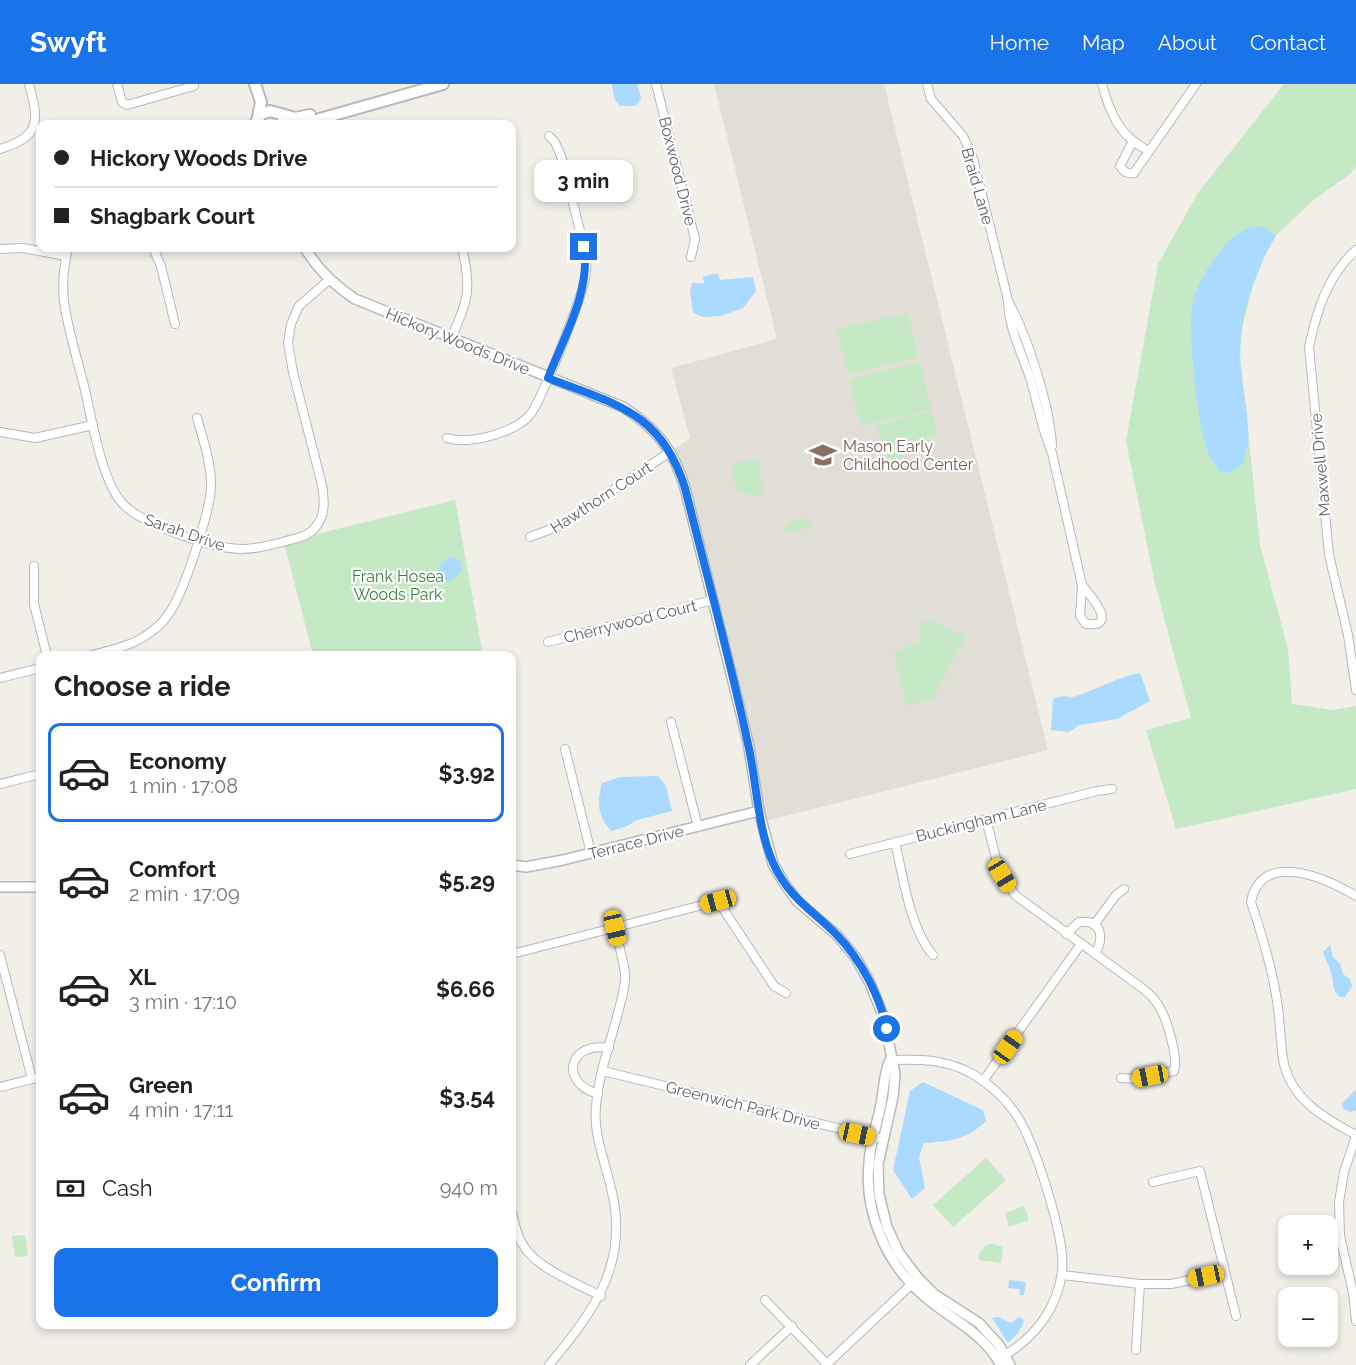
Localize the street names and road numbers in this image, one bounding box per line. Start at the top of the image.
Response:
street label: Boxwood Drive [655,115,700,228]
street label: Braid Lane [957,145,998,227]
street label: Hickory Woods Drive [383,304,533,379]
street label: Maxwell Drive [1307,413,1334,517]
street label: Hawthorn Court [547,457,656,537]
street label: Sarah Drive [142,510,228,555]
street label: Cherrywood Court [562,596,699,647]
street label: Buckingham Lane [914,795,1048,846]
street label: Terrace Drive [586,821,686,864]
street label: Greenwich Park Drive [664,1077,822,1134]

